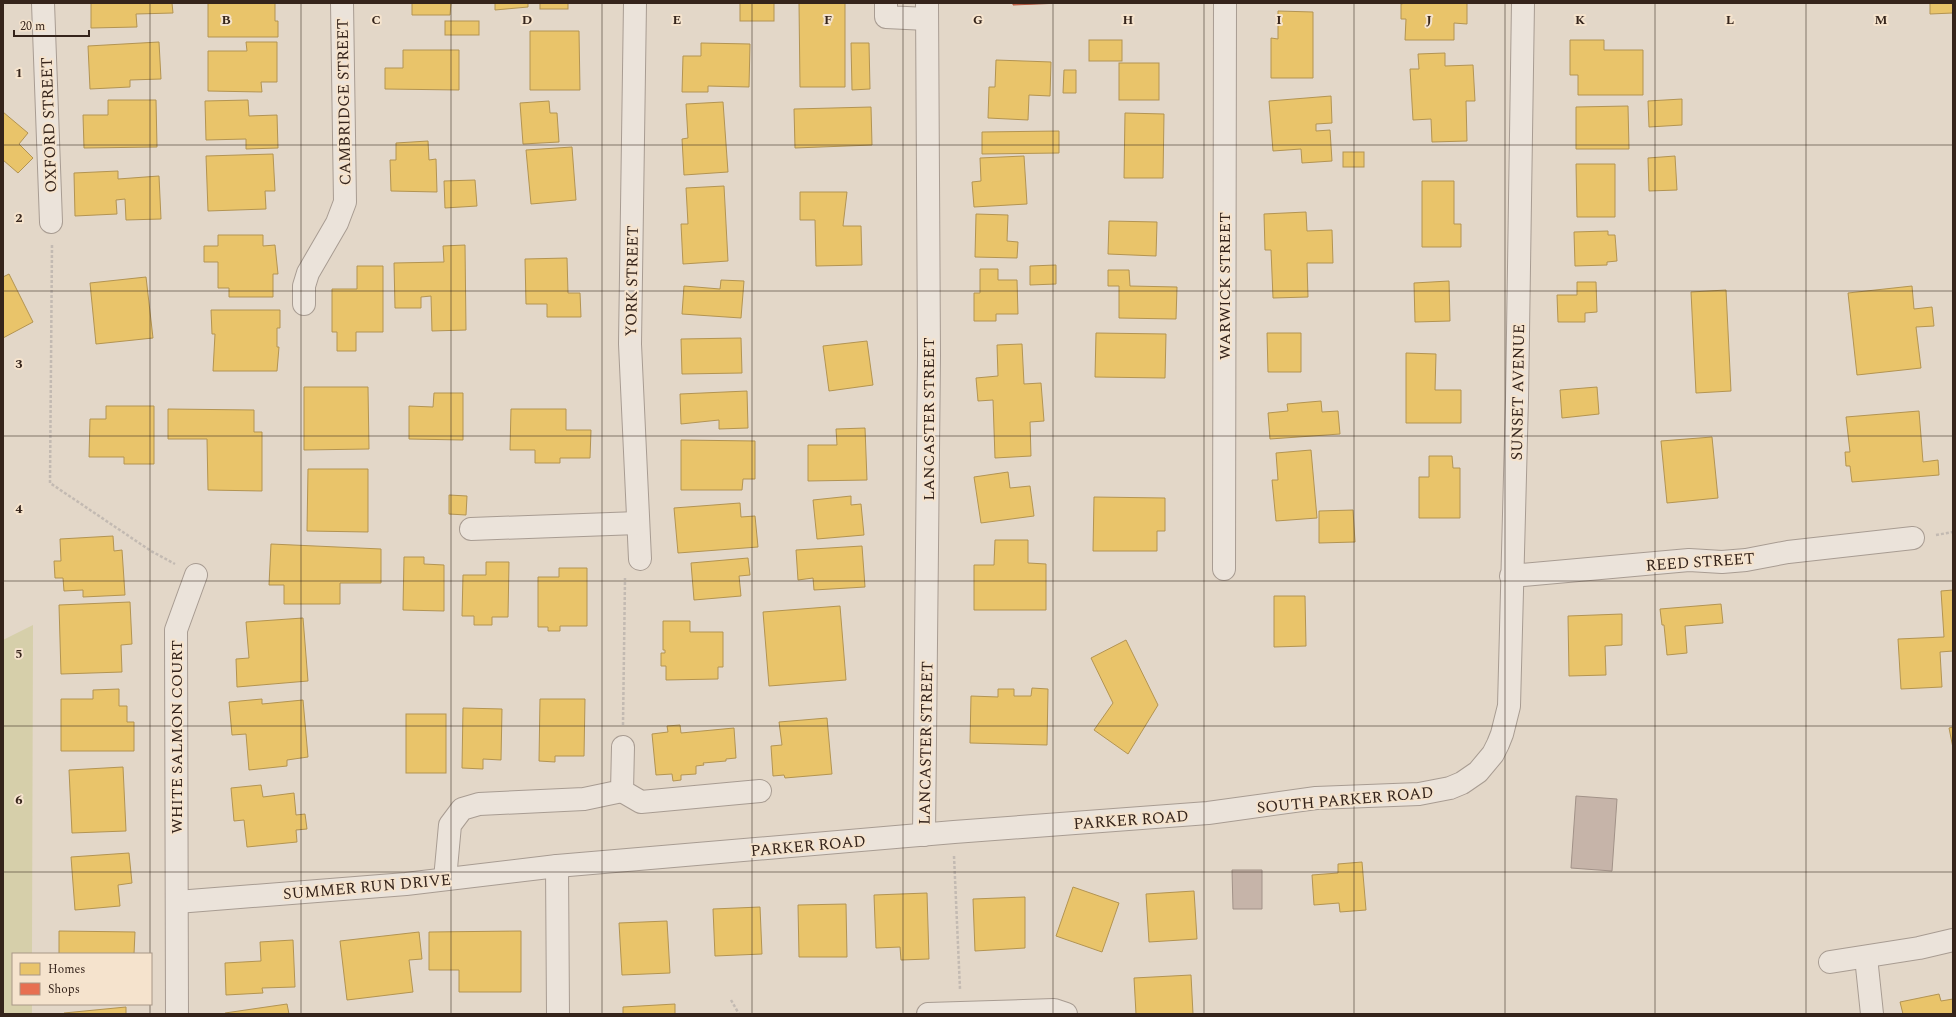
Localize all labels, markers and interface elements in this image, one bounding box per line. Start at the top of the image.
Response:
text: B [221,10,231,30]
text: C [371,10,381,30]
text: D [522,10,532,30]
text: E [673,10,682,30]
text: F [824,10,832,30]
text: G [973,10,983,30]
text: H [1123,10,1134,30]
text: I [1276,10,1282,30]
text: J [1426,10,1432,30]
text: K [1575,10,1585,30]
text: L [1726,10,1734,30]
text: M [1875,10,1888,30]
scale bar [14,12,89,38]
text: 20 m [20,17,45,36]
street label: CAMBRIDGE STREET [331,18,357,186]
street label: OXFORD STREET [35,57,63,193]
text: 1 [15,63,23,83]
text: 2 [15,208,23,228]
street label: WARWICK STREET [1213,212,1237,360]
street label: YORK STREET [619,225,645,337]
street label: SUNSET AVENUE [1505,323,1531,461]
street label: LANCASTER STREET [917,337,941,501]
text: 3 [15,354,23,374]
text: 4 [15,499,23,519]
street label: REED STREET [1645,546,1756,578]
street label: WHITE SALMON COURT [165,640,189,834]
text: 5 [15,644,23,664]
street label: LANCASTER STREET [913,661,939,825]
street label: SOUTH PARKER ROAD [1256,780,1434,820]
text: 6 [15,790,23,810]
street label: PARKER ROAD [1073,804,1189,836]
street label: PARKER ROAD [750,829,867,863]
street label: SUMMER RUN DRIVE [282,868,452,906]
legend [12,953,152,1005]
text: Homes [48,960,86,979]
text: Shops [48,980,80,999]

